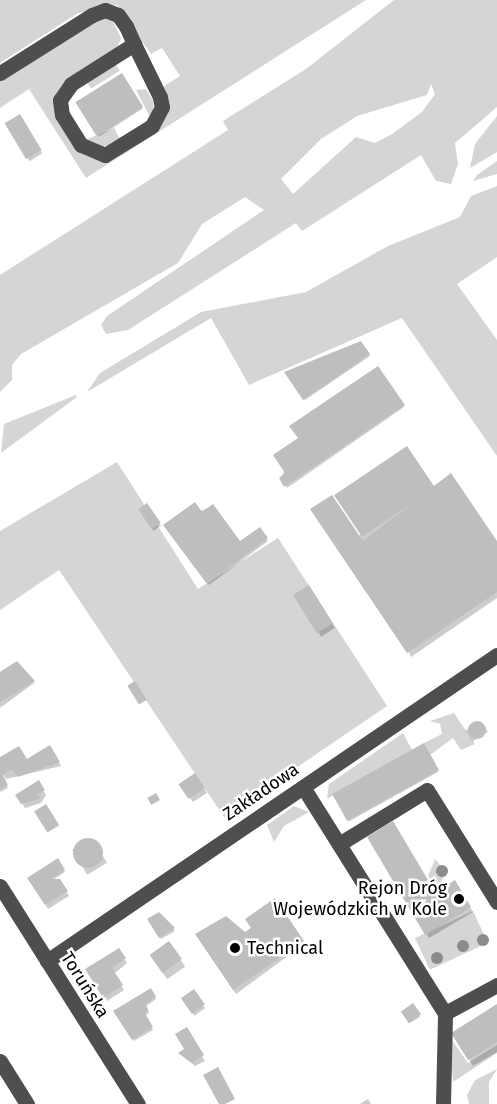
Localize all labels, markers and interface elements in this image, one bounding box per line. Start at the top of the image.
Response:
street label: Zakładowa [219,759,303,825]
place label: Rejon Dróg Wojewódzkich w Kole [273,878,447,920]
marker: Rejon Dróg Wojewódzkich w Kole [452,892,466,906]
place label: Technical [247,937,323,959]
marker: Technical [228,941,242,955]
street label: Toruńska [56,948,114,1022]

